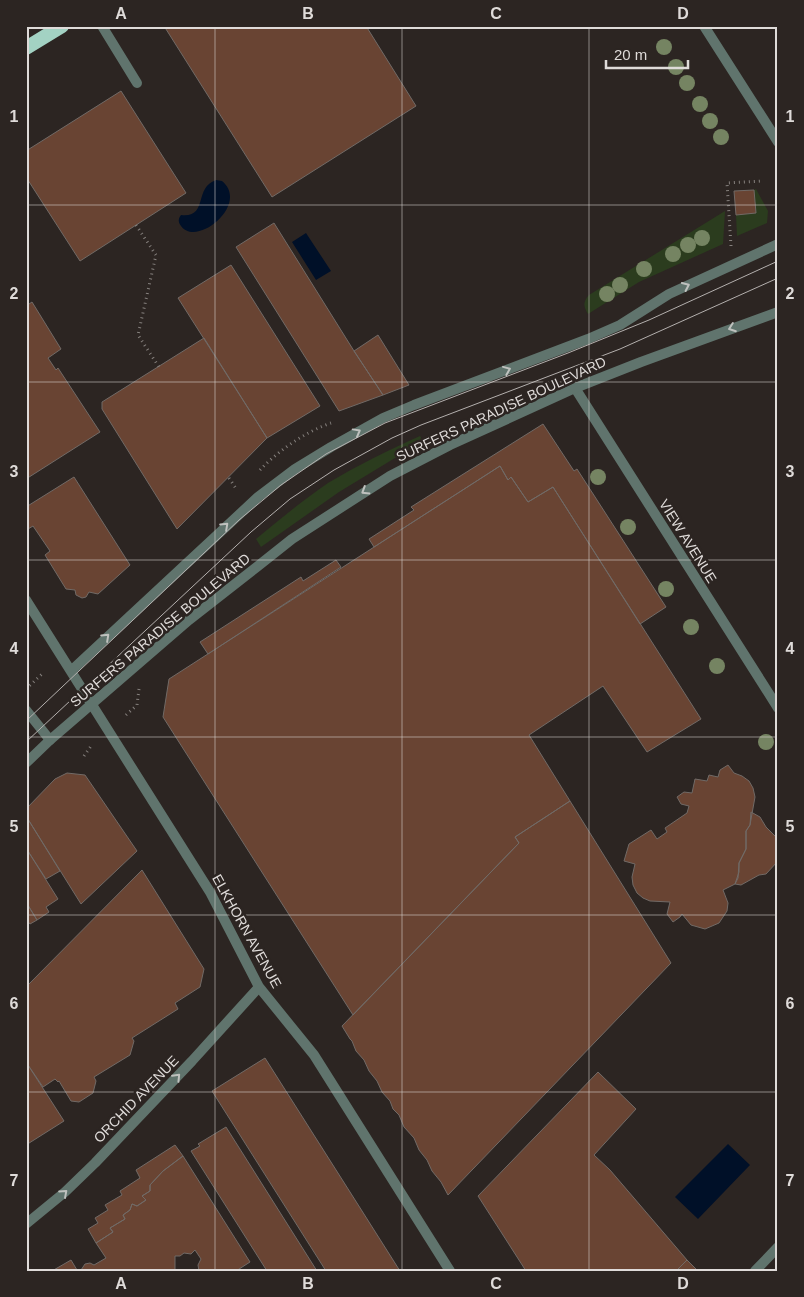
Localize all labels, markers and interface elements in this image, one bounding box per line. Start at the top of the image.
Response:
text: A [115,5,127,22]
text: B [302,5,314,22]
text: C [490,5,502,22]
text: D [677,5,689,22]
scale bar [606,38,689,70]
text: 20 m [614,46,647,63]
text: 1 [10,108,19,125]
text: 1 [786,108,795,125]
one-way arrow [681,282,690,292]
text: 2 [10,285,19,302]
text: 2 [786,285,795,302]
one-way arrow [728,322,737,332]
street label: SURFERS PARADISE BOULEVARD [393,353,609,465]
one-way arrow [502,366,511,376]
one-way arrow [351,428,360,438]
text: 3 [10,463,19,480]
text: 3 [786,463,795,480]
one-way arrow [361,485,370,495]
street label: VIEW AVENUE [656,496,720,586]
one-way arrow [220,523,229,532]
street label: SURFERS PARADISE BOULEVARD [67,550,253,710]
one-way arrow [101,634,110,643]
text: 4 [10,640,19,657]
text: 4 [786,640,795,657]
text: 5 [10,818,19,835]
text: 5 [786,818,795,835]
street label: ELKHORN AVENUE [209,871,285,991]
text: 6 [10,995,19,1012]
text: 6 [786,995,795,1012]
street label: ORCHID AVENUE [90,1052,182,1146]
one-way arrow [171,1073,180,1082]
text: 7 [10,1172,19,1189]
text: 7 [786,1172,795,1189]
one-way arrow [58,1190,67,1199]
text: A [115,1275,127,1292]
text: B [302,1275,314,1292]
text: C [490,1275,502,1292]
text: D [677,1275,689,1292]

